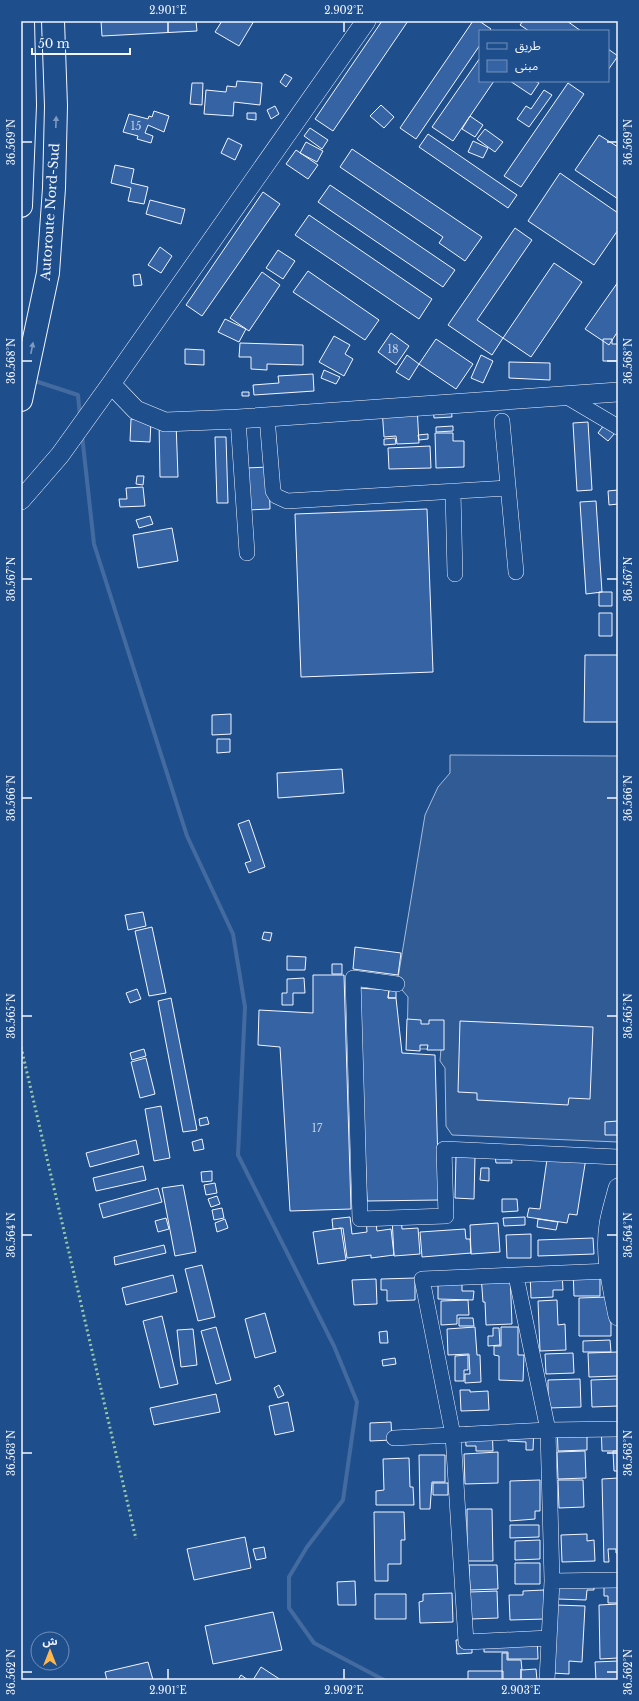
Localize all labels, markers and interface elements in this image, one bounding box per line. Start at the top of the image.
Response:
text: 2.901°E [149,4,187,17]
text: 2.902°E [324,4,364,17]
scale bar [32,30,130,56]
legend [479,30,609,82]
text: 50 m [38,36,70,51]
text: طريق [515,38,541,54]
text: مبنى [515,58,538,73]
one-way arrow [53,115,59,128]
text: 36.569°N [5,119,18,165]
house number: 15 [130,119,142,133]
text: 36.569°N [622,119,635,165]
street label: Autoroute Nord-Sud [37,142,63,282]
text: 36.568°N [5,338,18,384]
text: 36.568°N [622,338,635,384]
one-way arrow [30,342,36,354]
house number: 18 [387,342,399,356]
text: 36.567°N [5,557,18,601]
text: 36.567°N [622,557,635,601]
text: 36.566°N [5,775,18,821]
text: 36.566°N [622,775,635,821]
text: 36.565°N [5,993,18,1039]
text: 36.565°N [622,993,635,1039]
house number: 17 [312,1121,323,1135]
text: 36.564°N [5,1212,18,1258]
text: 36.564°N [622,1212,635,1258]
text: 36.563°N [5,1430,18,1476]
text: 36.563°N [622,1430,635,1476]
north arrow [30,1631,70,1671]
text: ش [42,1634,58,1648]
text: 36.562°N [5,1649,18,1695]
text: 36.562°N [622,1649,635,1695]
text: 2.901°E [149,1684,187,1697]
text: 2.902°E [324,1684,364,1697]
text: 2.903°E [501,1684,541,1697]

